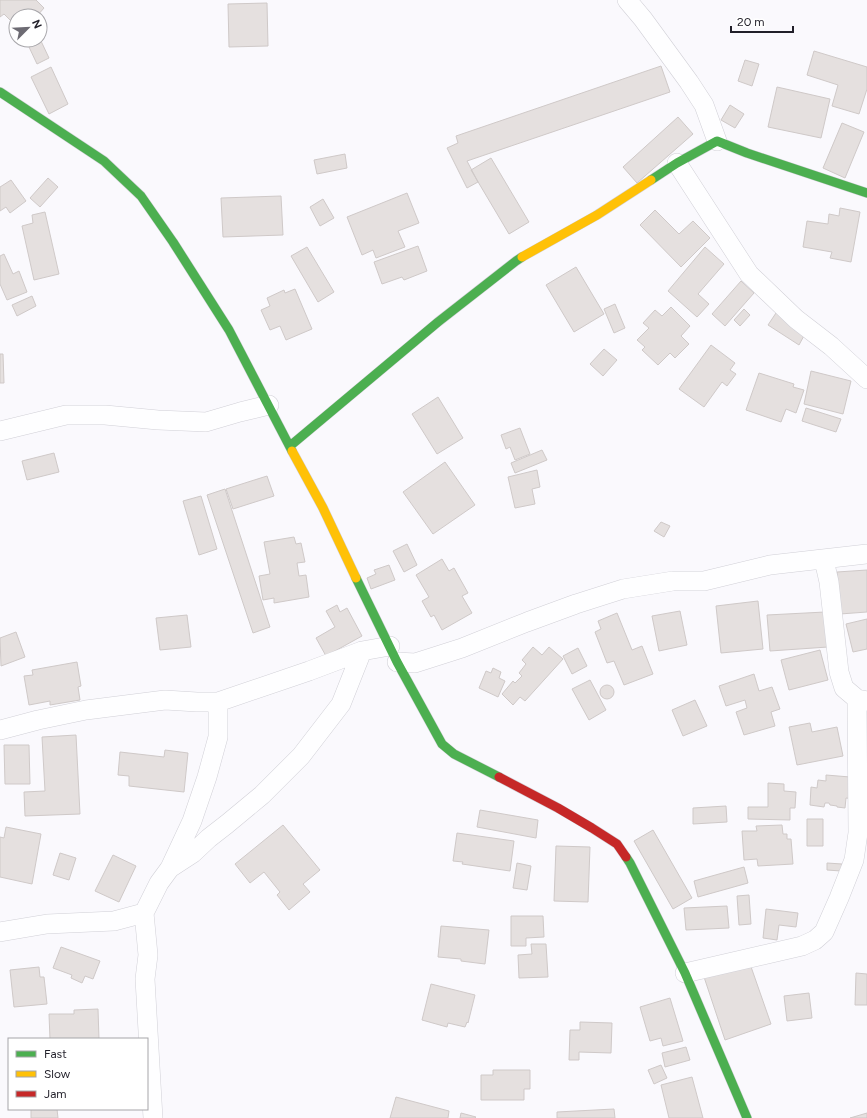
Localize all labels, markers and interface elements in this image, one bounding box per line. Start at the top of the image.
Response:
north arrow [8,8,48,48]
scale bar [731,8,793,34]
text: 20 m [737,15,765,29]
text: N [29,18,44,31]
legend [8,1038,148,1110]
text: Fast [44,1047,67,1061]
text: Slow [44,1067,71,1081]
text: Jam [44,1087,67,1101]

